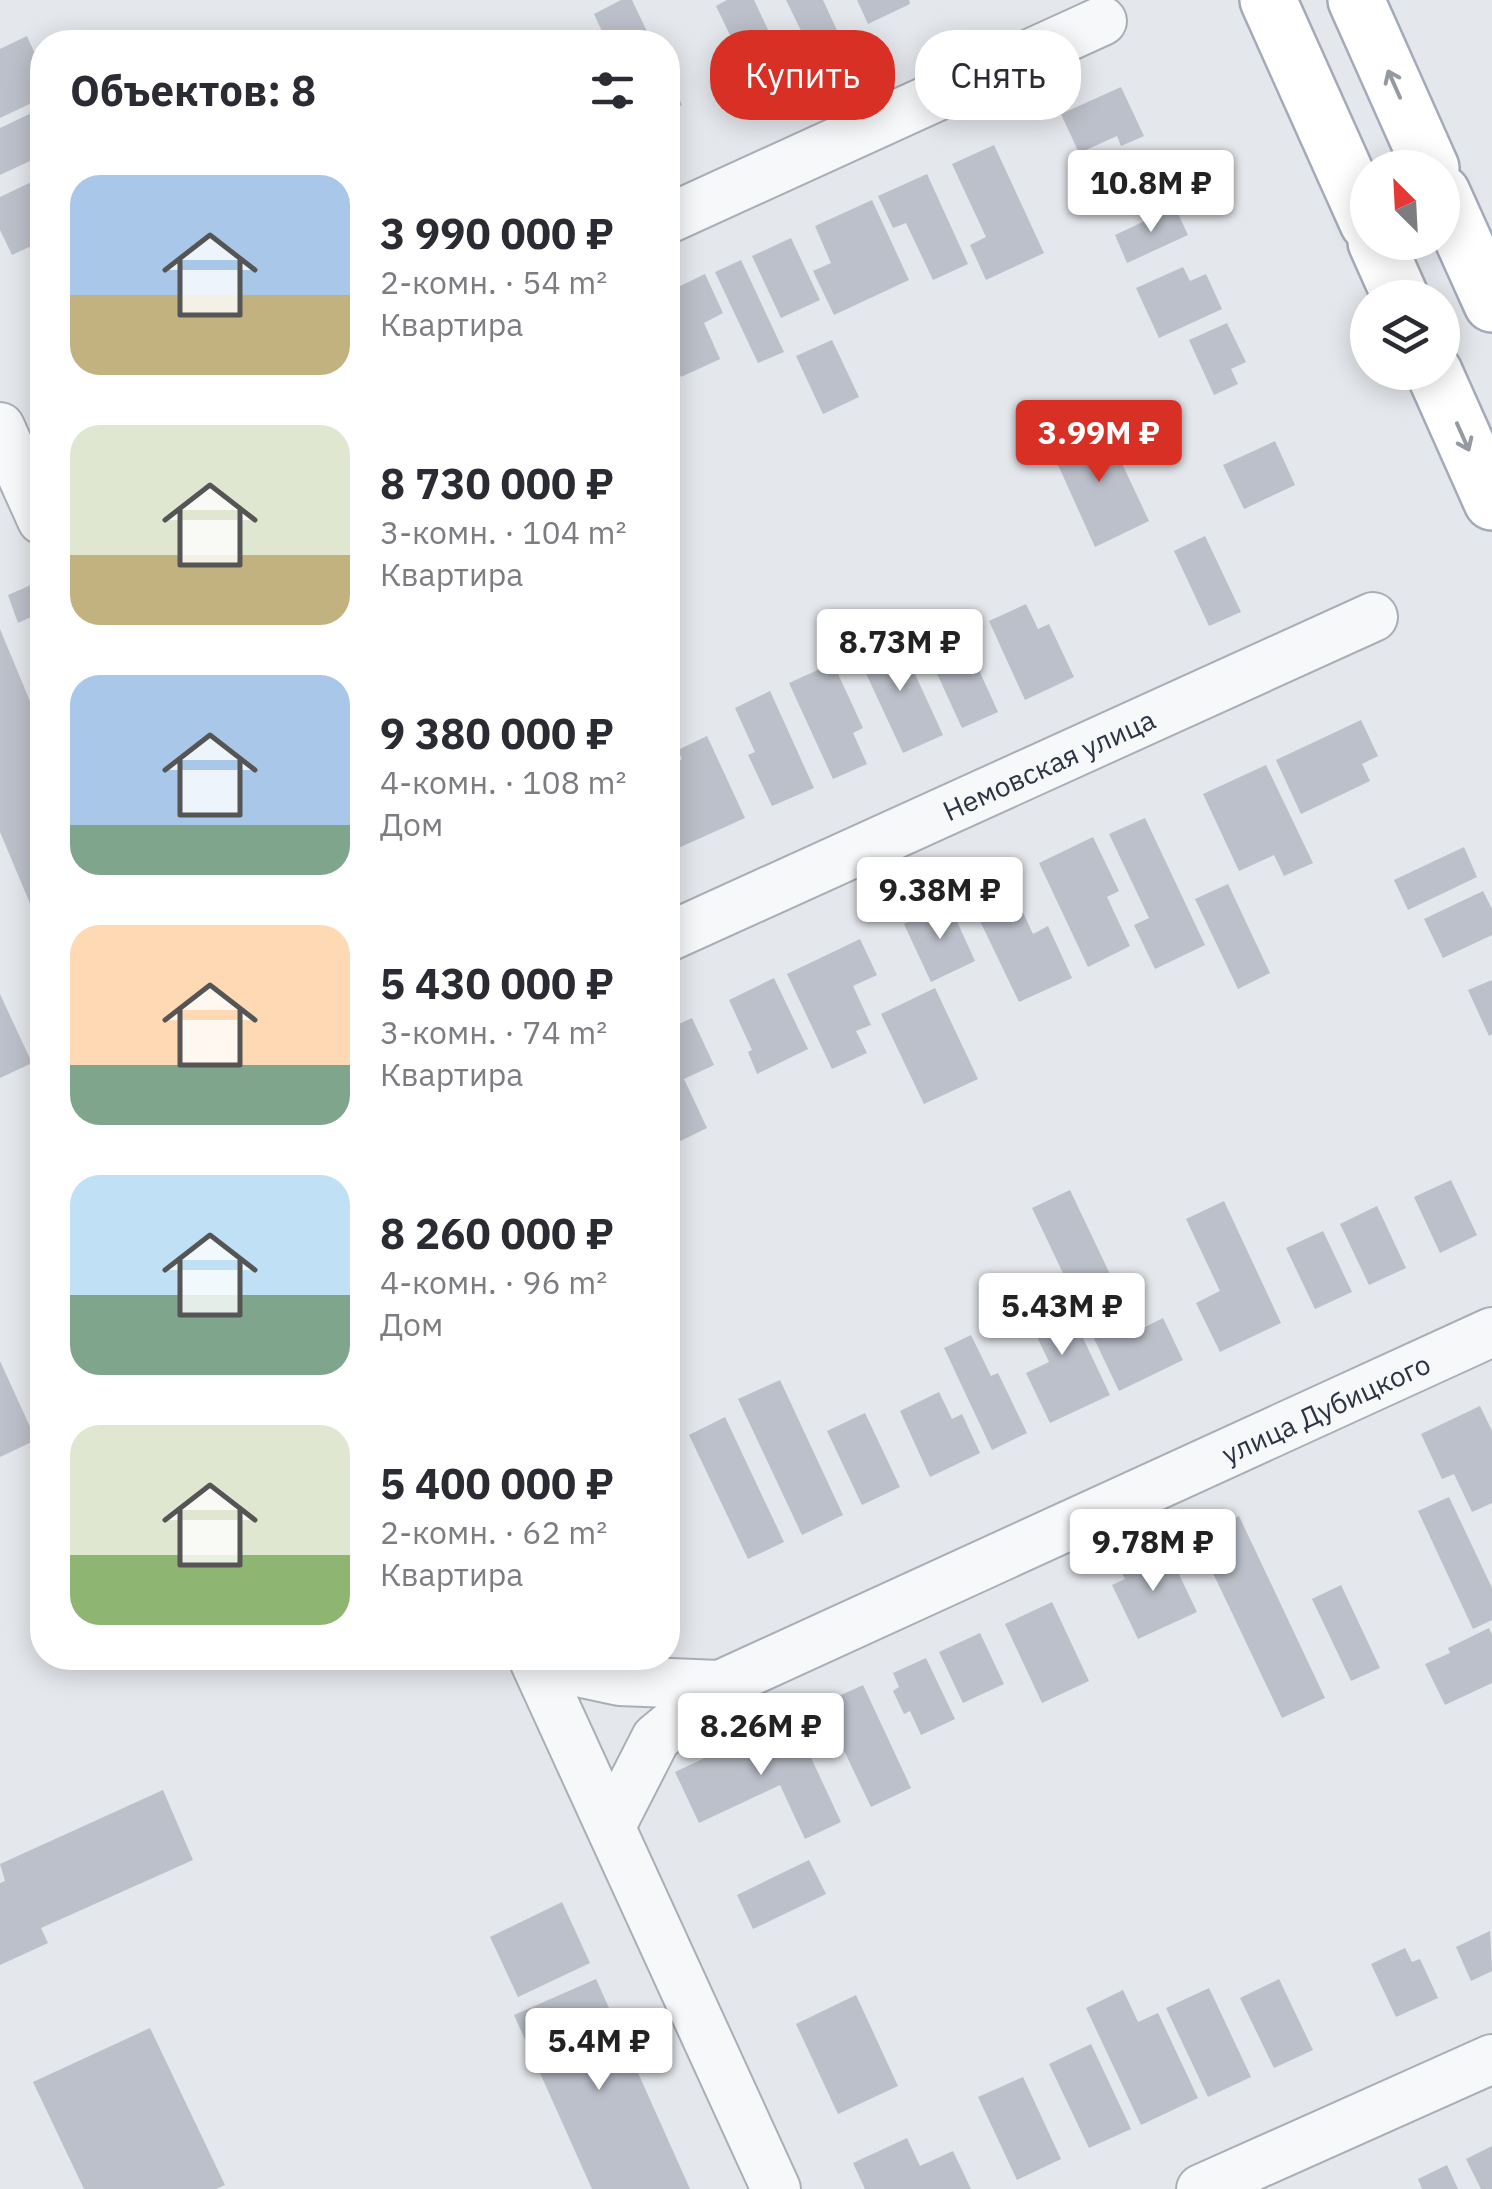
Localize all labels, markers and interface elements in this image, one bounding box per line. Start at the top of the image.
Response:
chip: Купить [710,30,895,120]
chip: Снять [915,30,1081,120]
text: Объектов: 8 [70,63,316,118]
icon: filters [585,63,640,118]
one-way arrow [1384,69,1402,100]
pin: 10.8M ₽ [1059,150,1243,235]
north arrow [1350,150,1460,260]
map controls [1350,150,1460,390]
text: 10.8M ₽ [1090,161,1212,203]
text: 3 990 000 ₽ [380,206,614,261]
icon: home [150,215,270,335]
text: 2-комн. · 54 m² [380,261,607,303]
button: layers [1350,280,1460,390]
text: Квартира [380,303,523,345]
pin: 3.99M ₽ [1007,400,1191,485]
text: 3.99M ₽ [1038,411,1160,453]
one-way arrow [1455,421,1473,452]
text: 8 730 000 ₽ [380,456,614,511]
icon: home [150,465,270,585]
text: 3-комн. · 104 m² [380,511,626,553]
text: Квартира [380,553,523,595]
pin: 8.73M ₽ [808,609,992,694]
text: 8.73M ₽ [839,620,961,662]
street label: Немовская улица [937,700,1161,828]
text: 9 380 000 ₽ [380,706,614,761]
icon: home [150,715,270,835]
text: 4-комн. · 108 m² [380,761,626,803]
text: Дом [380,803,443,845]
pin: 9.38M ₽ [848,857,1032,942]
text: 9.38M ₽ [879,868,1001,910]
text: 5 430 000 ₽ [380,956,614,1011]
icon: home [150,965,270,1085]
text: 3-комн. · 74 m² [380,1011,607,1053]
text: Квартира [380,1053,523,1095]
text: 8 260 000 ₽ [380,1206,614,1261]
icon: home [150,1215,270,1335]
text: 4-комн. · 96 m² [380,1261,607,1303]
pin: 5.43M ₽ [970,1273,1154,1358]
text: 5.43M ₽ [1001,1284,1123,1326]
text: Дом [380,1303,443,1345]
street label: улица Дубицкого [1216,1344,1436,1472]
text: 5 400 000 ₽ [380,1456,614,1511]
icon: home [150,1465,270,1585]
pin: 9.78M ₽ [1061,1509,1245,1594]
text: 2-комн. · 62 m² [380,1511,607,1553]
text: 9.78M ₽ [1092,1520,1214,1562]
text: Квартира [380,1553,523,1595]
pin: 8.26M ₽ [669,1693,853,1778]
text: 8.26M ₽ [700,1704,822,1746]
pin: 5.4M ₽ [518,2008,680,2093]
text: 5.4M ₽ [547,2019,651,2061]

